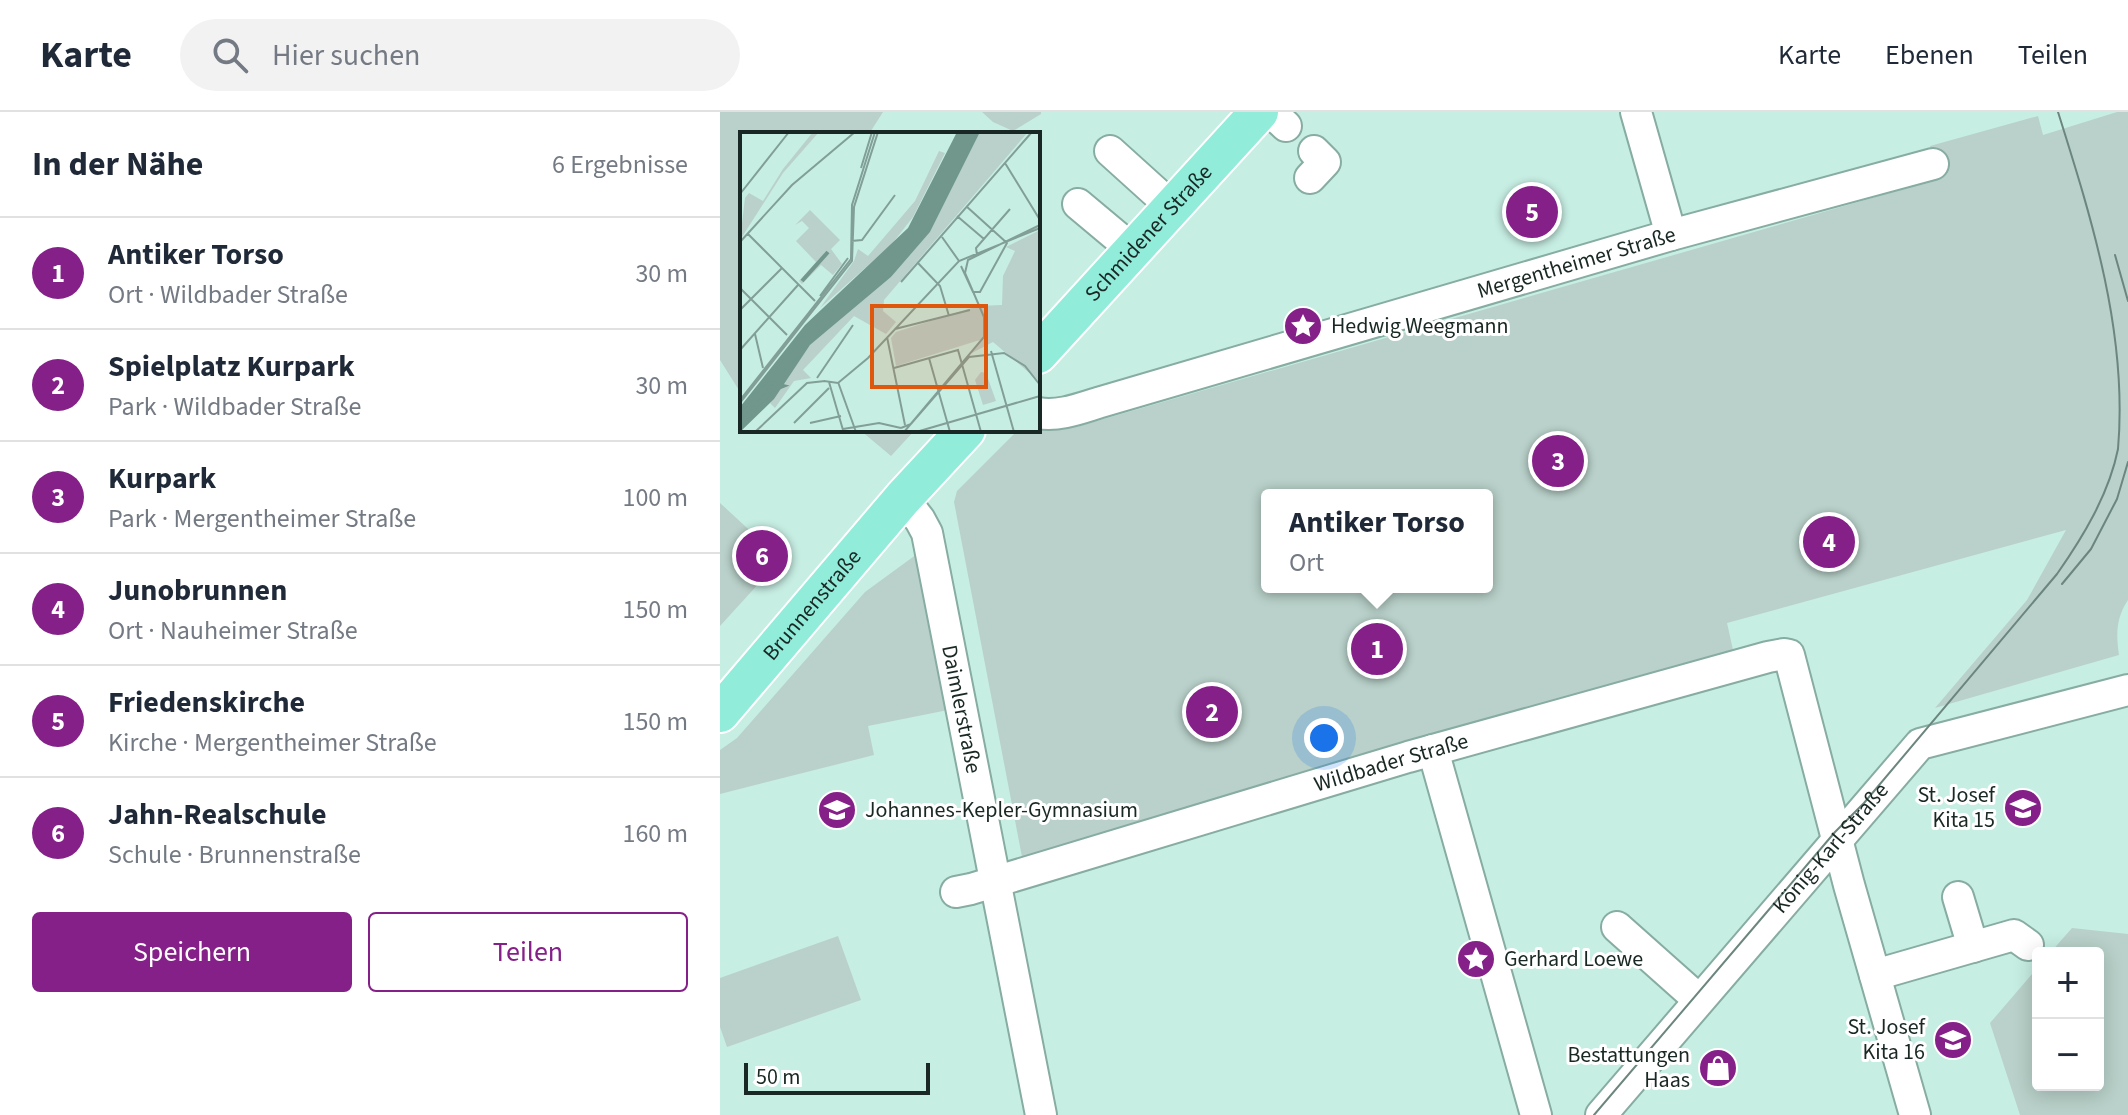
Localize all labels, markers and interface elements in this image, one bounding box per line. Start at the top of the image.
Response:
search box [180,19,740,91]
text: Karte [40,28,132,82]
icon: search [208,33,252,77]
text: Hier suchen [272,34,420,77]
text: Karte [1778,35,1841,75]
text: Ebenen [1885,35,1974,75]
text: Teilen [2018,35,2088,75]
inset map [740,132,1040,432]
text: In der Nähe [32,140,203,189]
text: 6 Ergebnisse [552,146,688,183]
street label: Schmidener Straße [1077,157,1220,309]
pin: 5 [1506,182,1558,242]
street label: Mergentheimer Straße [1473,218,1680,307]
text: Antiker Torso [108,233,284,276]
text: 1 [51,255,65,292]
text: 30 m [635,255,688,292]
text: Ort · Wildbader Straße [108,276,348,313]
place icon: Hedwig Weegmann [1282,305,1324,347]
place label: Hedwig Weegmann [1331,310,1509,342]
text: Spielplatz Kurpark [108,345,355,388]
text: 2 [51,367,65,404]
text: 30 m [635,367,688,404]
text: Park · Wildbader Straße [108,388,361,425]
pin: 3 [1532,431,1584,491]
text: Kurpark [108,457,216,500]
text: 3 [51,479,65,516]
text: 100 m [622,479,688,516]
popup [1261,489,1493,593]
text: Park · Mergentheimer Straße [108,500,416,537]
text: Antiker Torso [1289,501,1465,544]
pin: 4 [1803,512,1855,572]
pin: 6 [736,526,788,586]
street label: Brunnenstraße [755,542,869,668]
text: Ort [1289,544,1324,581]
text: Junobrunnen [108,569,287,612]
text: 4 [51,591,65,628]
text: 150 m [622,591,688,628]
text: Ort · Nauheimer Straße [108,612,358,649]
pin: 1 [1351,619,1403,679]
street label: Daimlerstraße [933,642,990,776]
text: Friedenskirche [108,681,305,724]
pin: 2 [1186,682,1238,742]
text: 5 [51,703,65,740]
text: 150 m [622,703,688,740]
your location [1304,718,1344,758]
text: Kirche · Mergentheimer Straße [108,724,437,761]
street label: Wildbader Straße [1310,725,1472,800]
street label: König-Karl-Straße [1765,775,1896,921]
place label: St. Josef Kita 15 [1917,779,1997,836]
school or university icon: St. Josef Kita 15 [2002,787,2044,829]
school or university icon: Johannes-Kepler-Gymnasium [816,789,858,831]
text: Jahn-Realschule [108,793,327,836]
place label: Johannes-Kepler-Gymnasium [865,794,1138,826]
text: 6 [51,815,65,852]
text: 160 m [622,815,688,852]
text: Schule · Brunnenstraße [108,836,361,873]
button: Speichern [32,912,352,992]
button: Teilen [368,912,688,992]
place icon: Gerhard Loewe [1455,938,1497,980]
place label: Gerhard Loewe [1504,943,1643,975]
map controls [2032,947,2104,1091]
button: + [2032,947,2104,1019]
place label: St. Josef Kita 16 [1847,1011,1927,1068]
school or university icon: St. Josef Kita 16 [1932,1019,1974,1061]
button: − [2032,1019,2104,1091]
place label: Bestattungen Haas [1567,1039,1690,1096]
shop icon: Bestattungen Haas [1697,1047,1739,1089]
scale bar [744,1059,930,1095]
text: 50 m [756,1061,801,1093]

